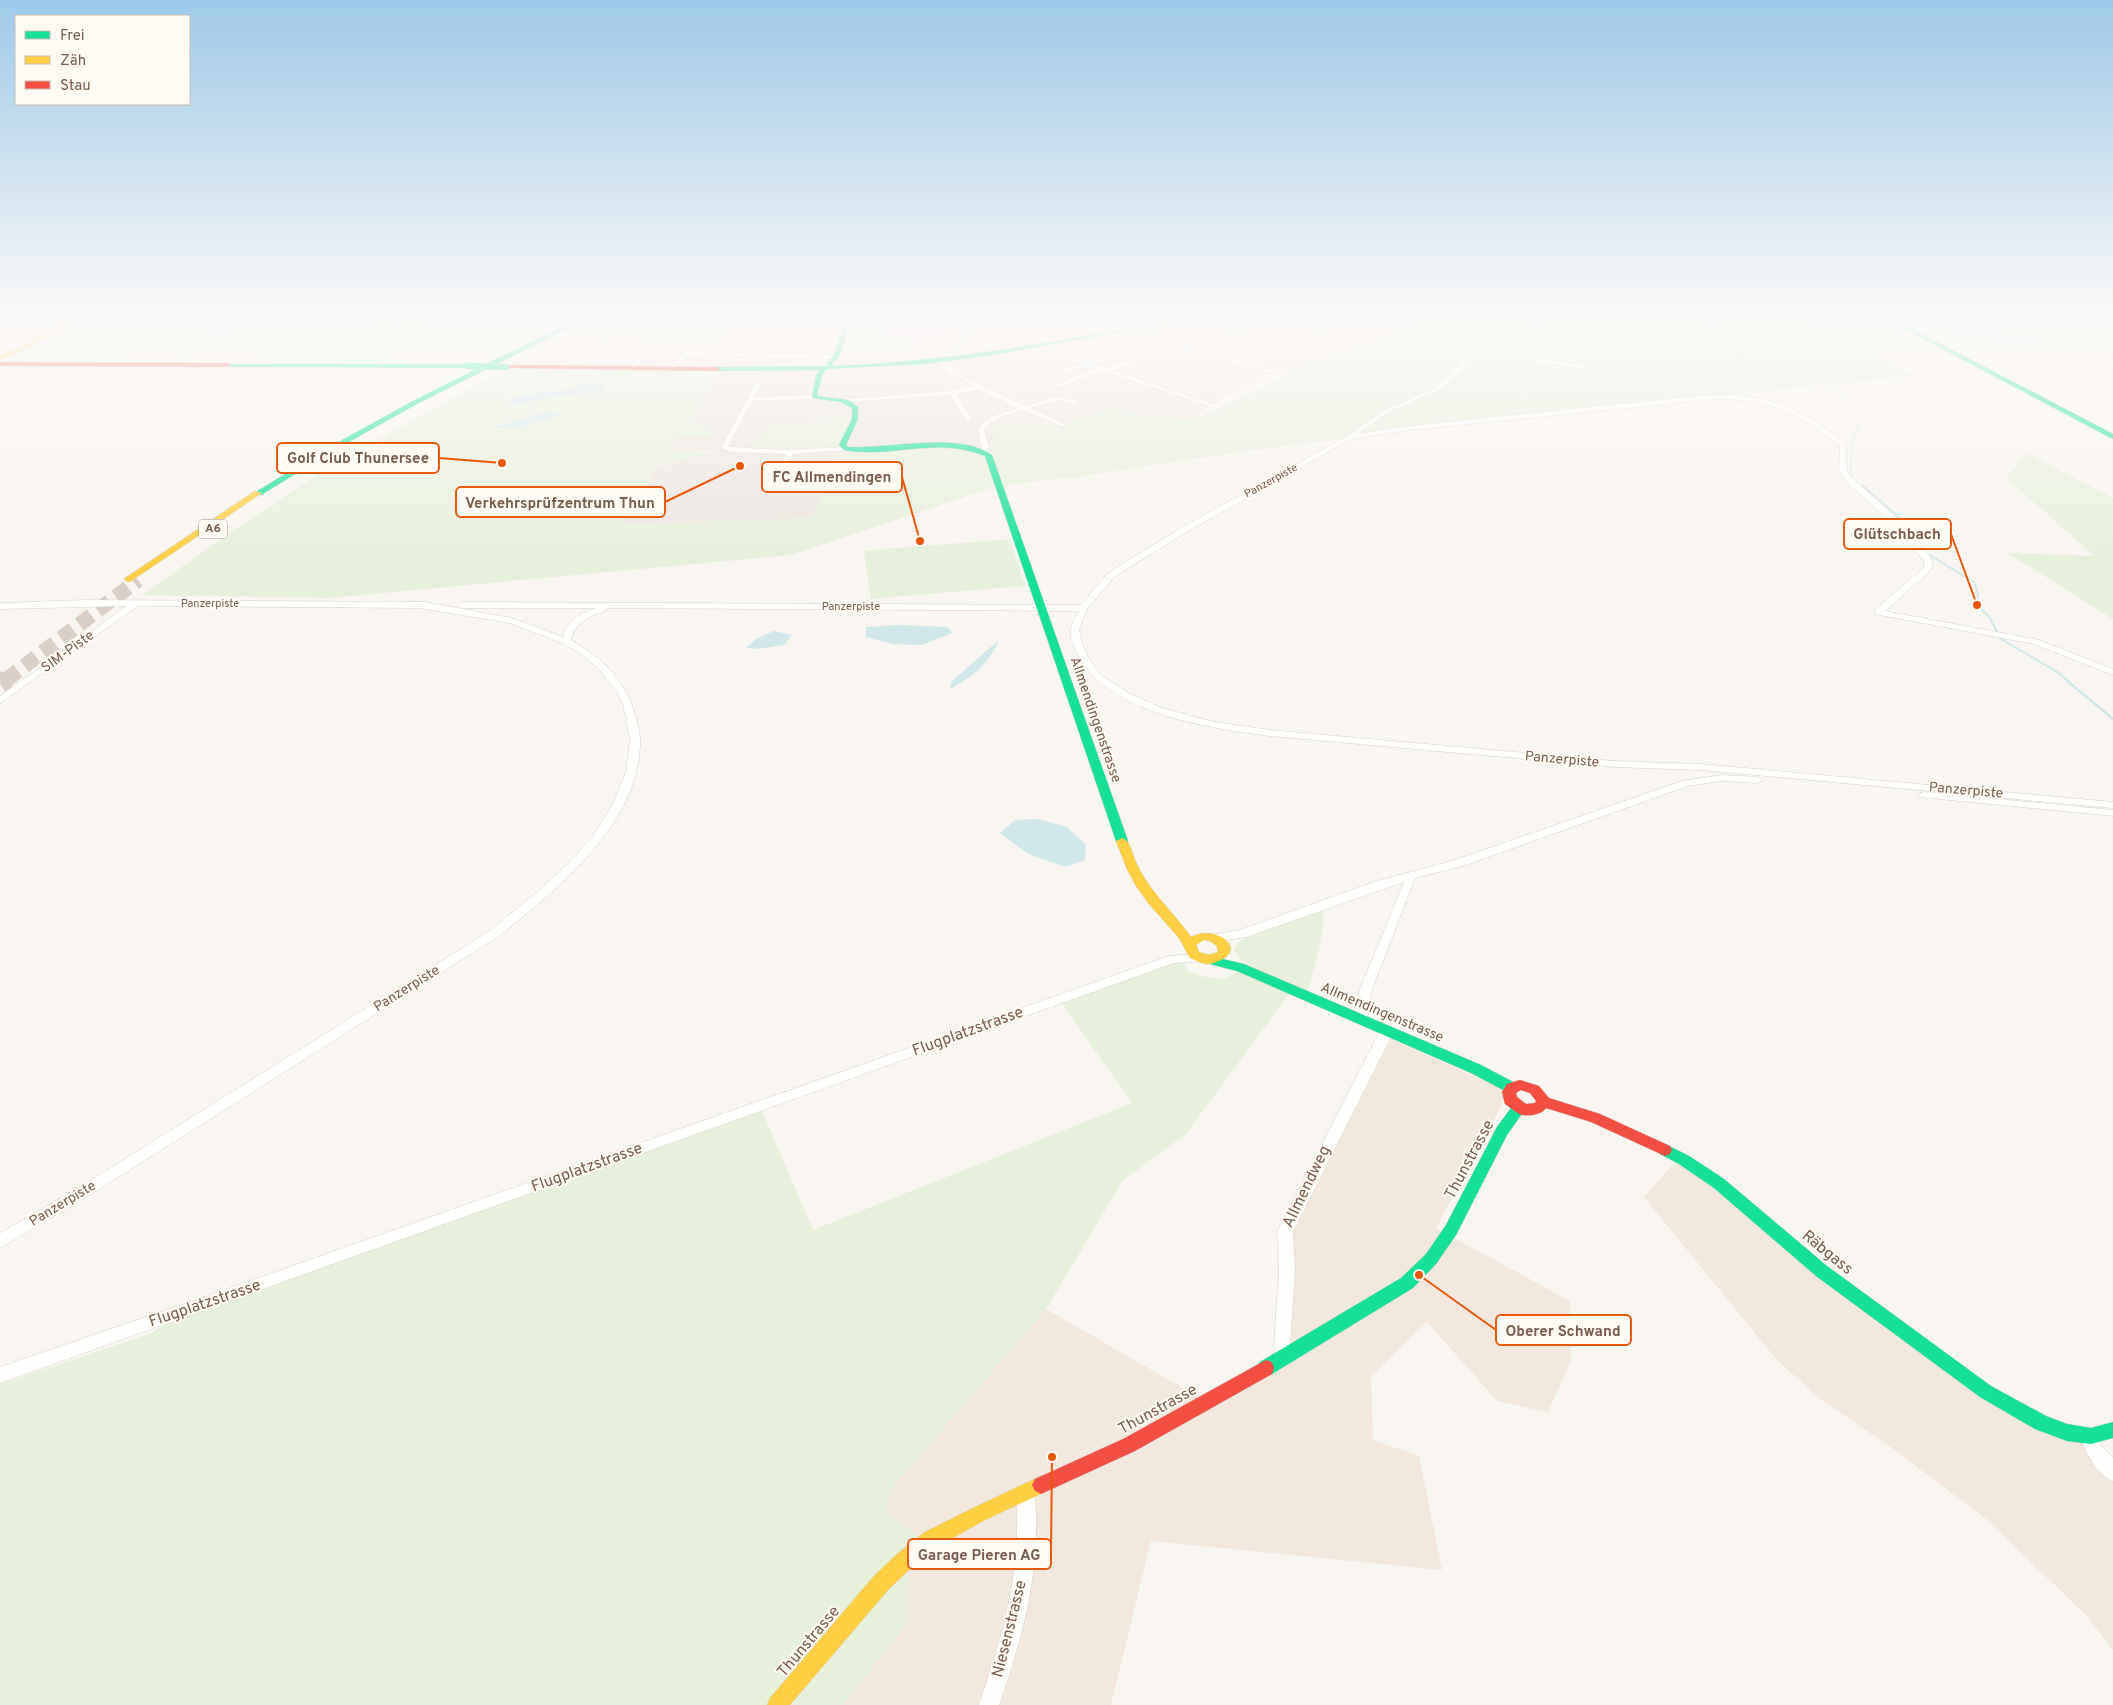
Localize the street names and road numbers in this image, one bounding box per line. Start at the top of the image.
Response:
street label: Panzerpiste [1242,461,1300,501]
road number: A6 [199,520,227,538]
street label: Panzerpiste [181,597,239,611]
street label: Panzerpiste [822,600,880,614]
street label: SIM-Piste [38,627,98,677]
street label: Allmendingenstrasse [1066,655,1124,785]
street label: Panzerpiste [1524,748,1600,772]
street label: Panzerpiste [1928,779,2004,803]
street label: Panzerpiste [371,962,443,1016]
street label: Allmendingenstrasse [1318,979,1446,1047]
street label: Flugplatzstrasse [910,1003,1026,1061]
street label: Thunstrasse [1441,1117,1499,1203]
street label: Flugplatzstrasse [529,1139,645,1197]
street label: Allmendweg [1278,1143,1336,1231]
street label: Panzerpiste [27,1178,99,1230]
street label: Räbgass [1797,1226,1857,1280]
street label: Flugplatzstrasse [146,1275,264,1333]
street label: Thunstrasse [1115,1380,1201,1440]
street label: Niesenstrasse [988,1578,1032,1680]
street label: Thunstrasse [773,1602,845,1682]

